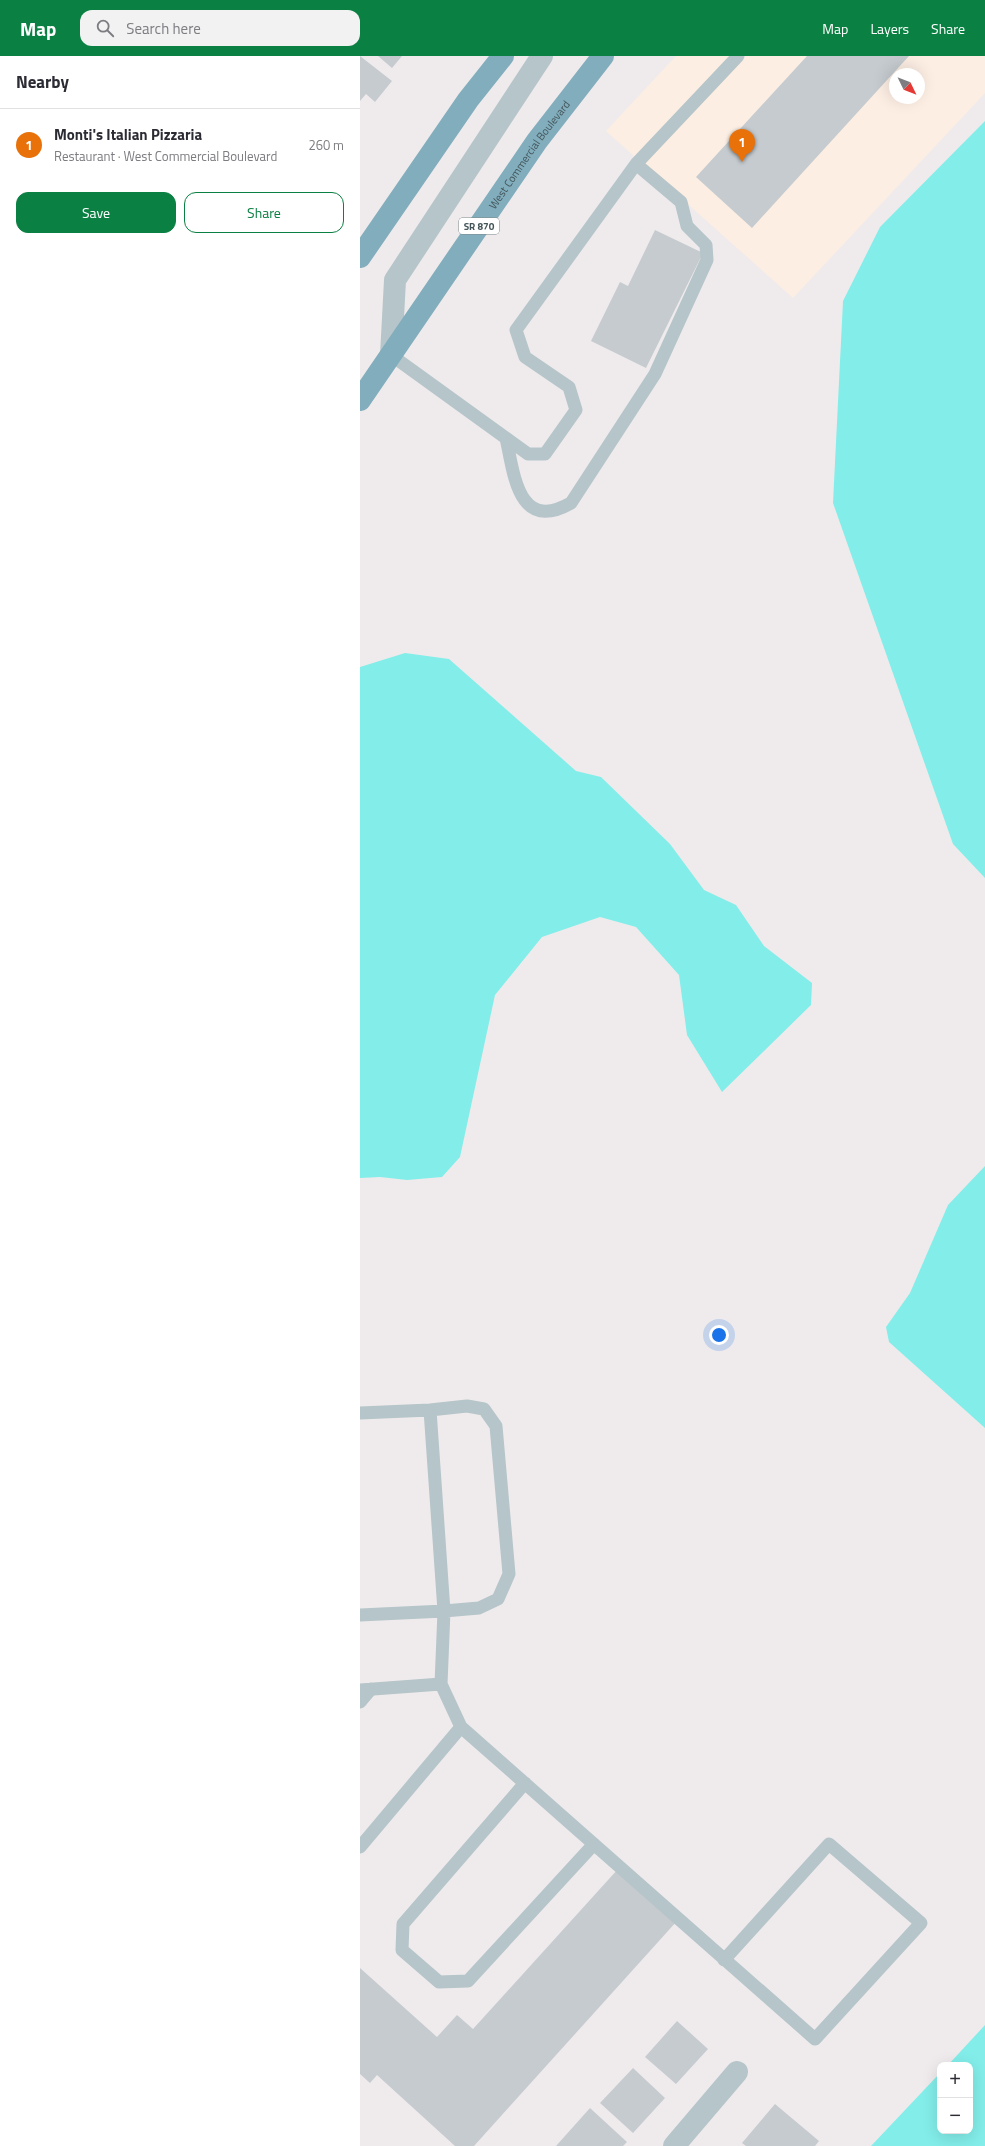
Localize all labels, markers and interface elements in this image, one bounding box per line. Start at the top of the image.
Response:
search box [80,10,360,46]
text: Map [20,14,56,43]
icon: search [94,17,116,39]
text: Search here [126,17,201,40]
text: Map [822,18,848,39]
text: Layers [870,18,909,39]
text: Share [931,18,965,39]
north arrow [889,68,925,104]
text: Nearby [16,69,69,95]
street label: West Commercial Boulevard [485,97,574,212]
text: Monti's Italian Pizzaria [54,123,202,146]
pin: 1 [729,129,755,162]
text: 1 [25,135,33,155]
text: 260 m [308,135,344,155]
text: Restaurant · West Commercial Boulevard [54,146,277,166]
button: Save [16,192,176,233]
button: Share [184,192,344,233]
road number: SR 870 [459,218,499,234]
your location [709,1325,729,1345]
map controls [937,2062,973,2134]
button: + [937,2062,973,2098]
button: − [937,2098,973,2134]

